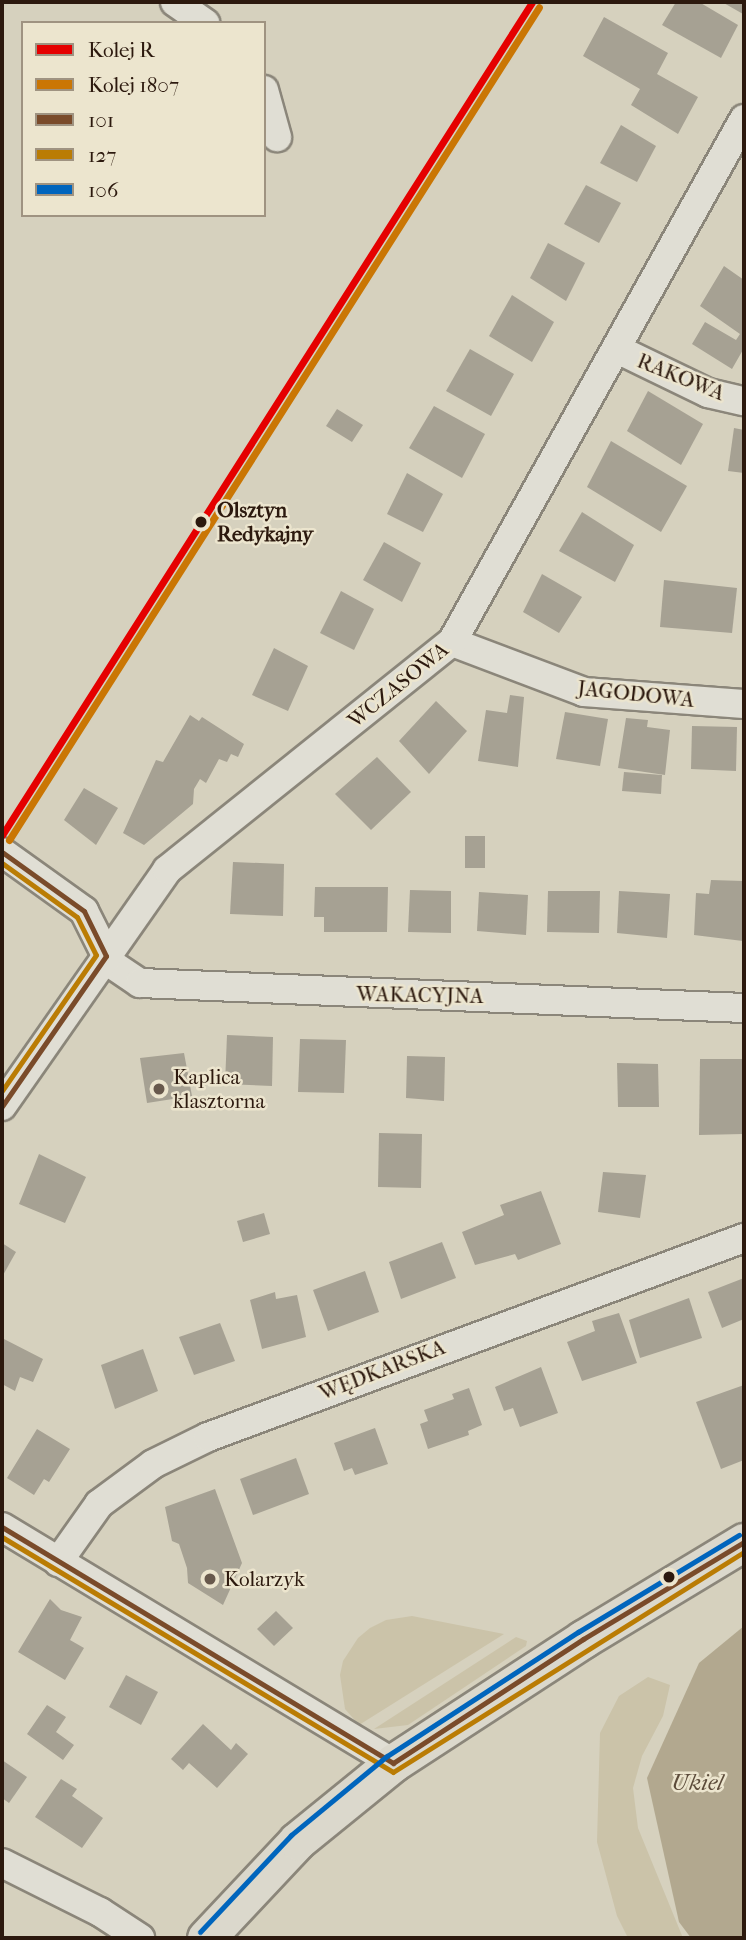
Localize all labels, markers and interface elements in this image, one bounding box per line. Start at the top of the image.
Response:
legend [21,21,266,217]
text: Kolej R [88,38,155,62]
text: Kolej 1807 [88,73,179,97]
text: 101 [88,108,114,132]
text: 127 [88,143,116,167]
text: 106 [88,178,118,202]
street label: RAKOWA [634,348,728,406]
place label: Olsztyn Redykajny [217,497,313,547]
marker: Olsztyn Redykajny [191,512,211,532]
street label: WCZASOWA [343,637,453,733]
street label: JAGODOWA [576,675,696,713]
street label: WAKACYJNA [356,981,484,1009]
place label: Kaplica klasztorna [173,1064,265,1114]
marker: Kaplica klasztorna [151,1081,167,1097]
street label: WĘDKARSKA [315,1334,449,1406]
place label: Kolarzyk [224,1566,305,1592]
unlabelled marker [662,1570,676,1584]
marker: Kolarzyk [202,1571,218,1587]
water label: Ukiel [671,1769,723,1797]

